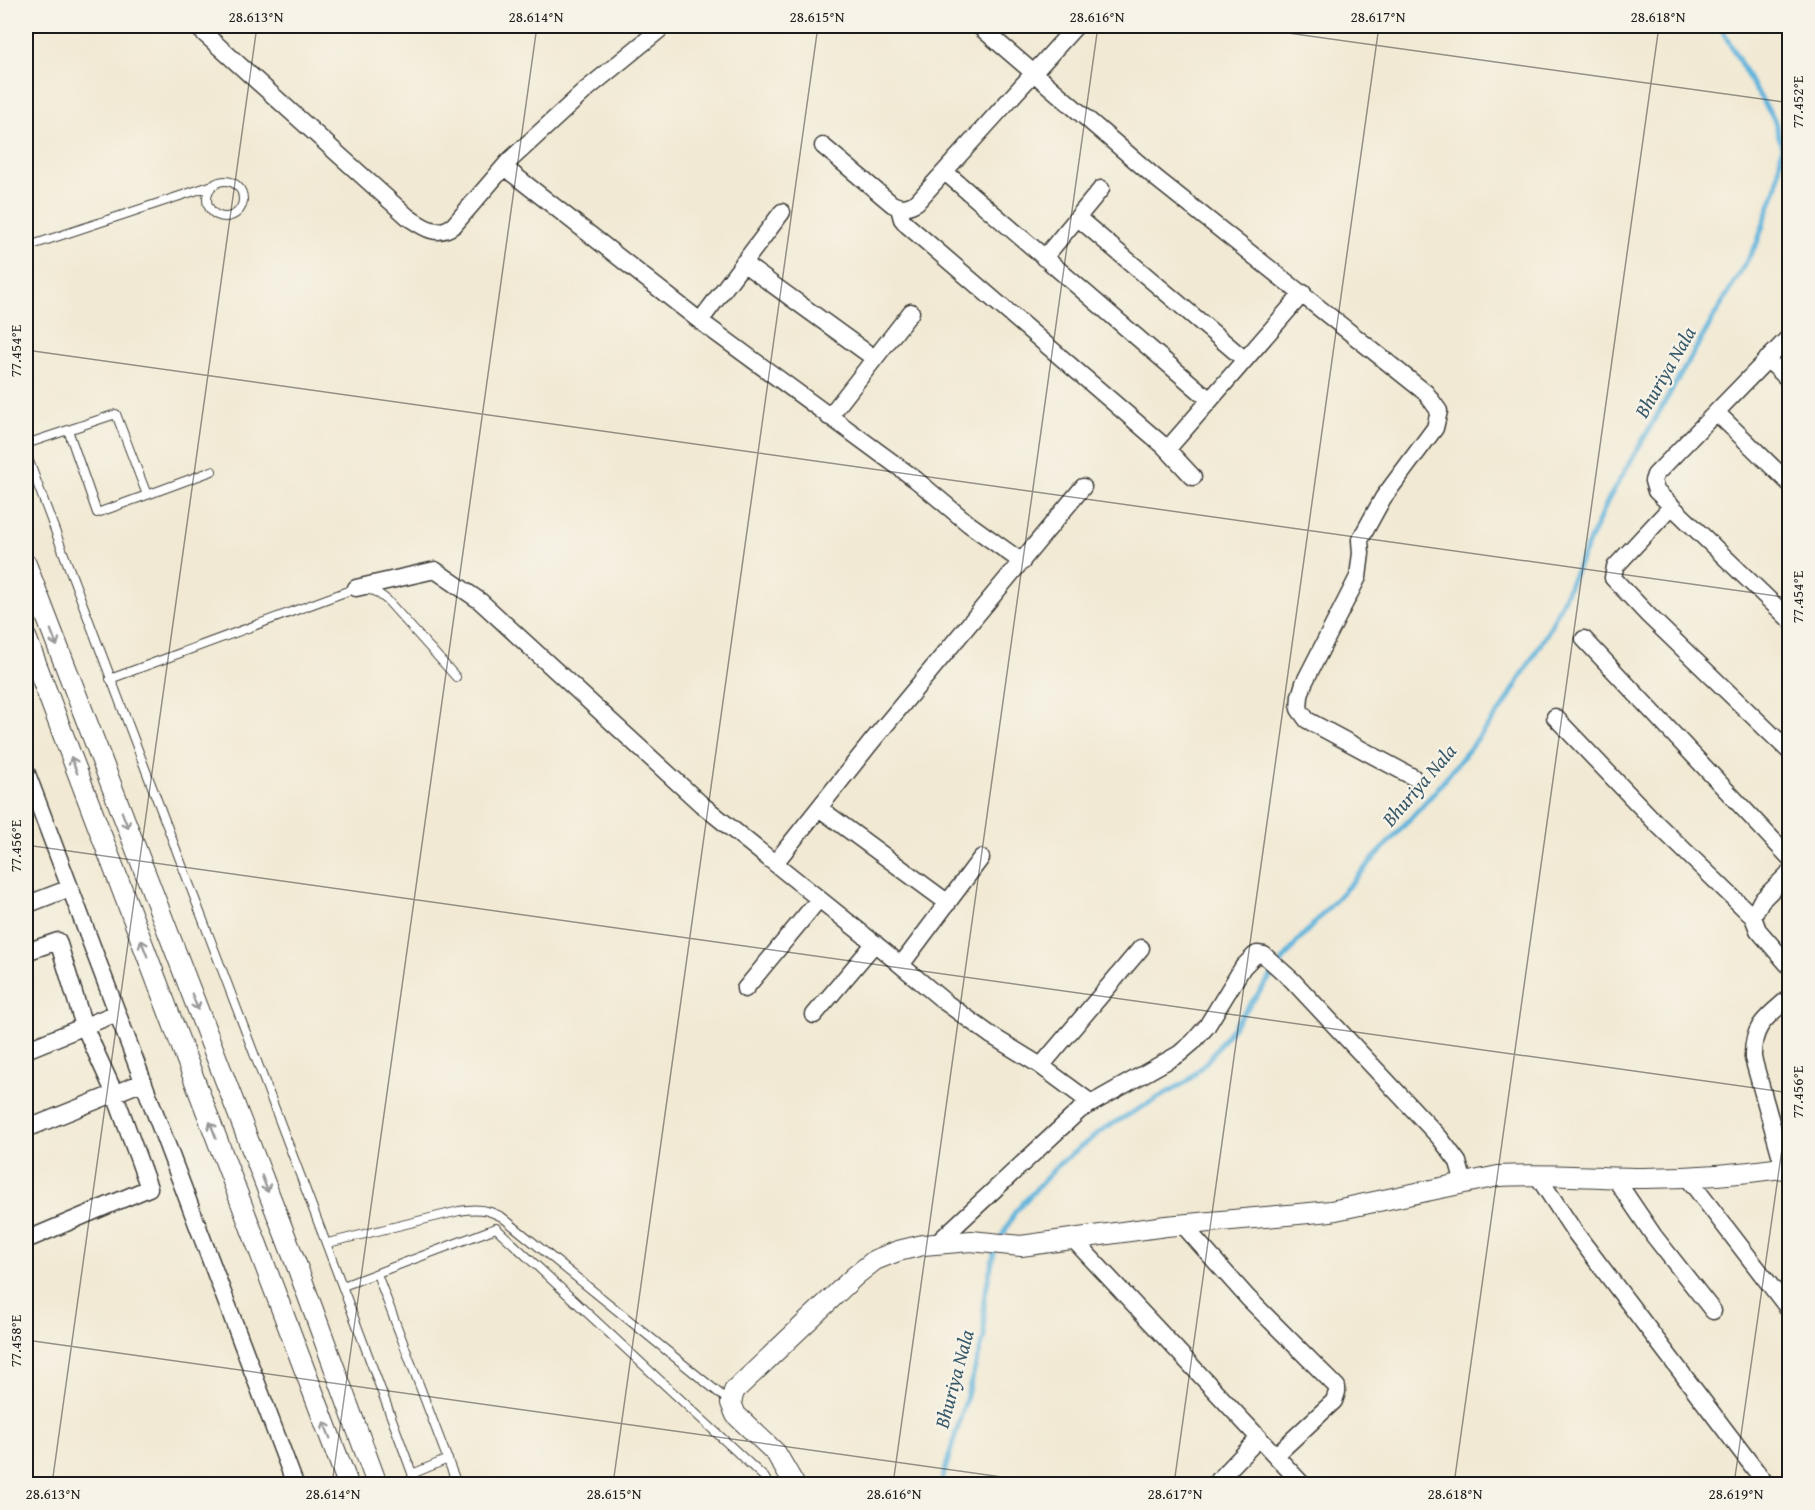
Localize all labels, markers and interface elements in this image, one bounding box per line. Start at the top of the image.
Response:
text: 28.613°N [229,6,284,27]
text: 28.614°N [509,6,564,27]
text: 28.615°N [790,6,845,27]
text: 28.616°N [1070,6,1125,27]
text: 28.617°N [1351,6,1406,27]
text: 28.618°N [1631,6,1686,27]
text: 77.452°E [1787,75,1808,128]
water label: Bhuriya Nala [1626,320,1703,424]
text: 77.454°E [5,324,26,377]
text: 77.454°E [1787,570,1808,623]
one-way arrow [49,629,60,647]
water label: Bhuriya Nala [1374,737,1463,833]
one-way arrow [68,757,79,775]
one-way arrow [120,810,131,829]
text: 77.456°E [5,819,26,872]
one-way arrow [137,939,148,957]
one-way arrow [190,992,201,1011]
text: 77.456°E [1787,1065,1808,1118]
one-way arrow [207,1121,218,1140]
one-way arrow [260,1174,271,1193]
text: 77.458°E [5,1314,26,1367]
water label: Bhuriya Nala [926,1326,981,1432]
one-way arrow [321,1421,332,1440]
text: 28.613°N [26,1483,81,1504]
text: 28.614°N [306,1483,361,1504]
text: 28.615°N [587,1483,642,1504]
text: 28.616°N [867,1483,922,1504]
text: 28.617°N [1148,1483,1203,1504]
text: 28.618°N [1428,1483,1483,1504]
text: 28.619°N [1709,1483,1764,1504]

